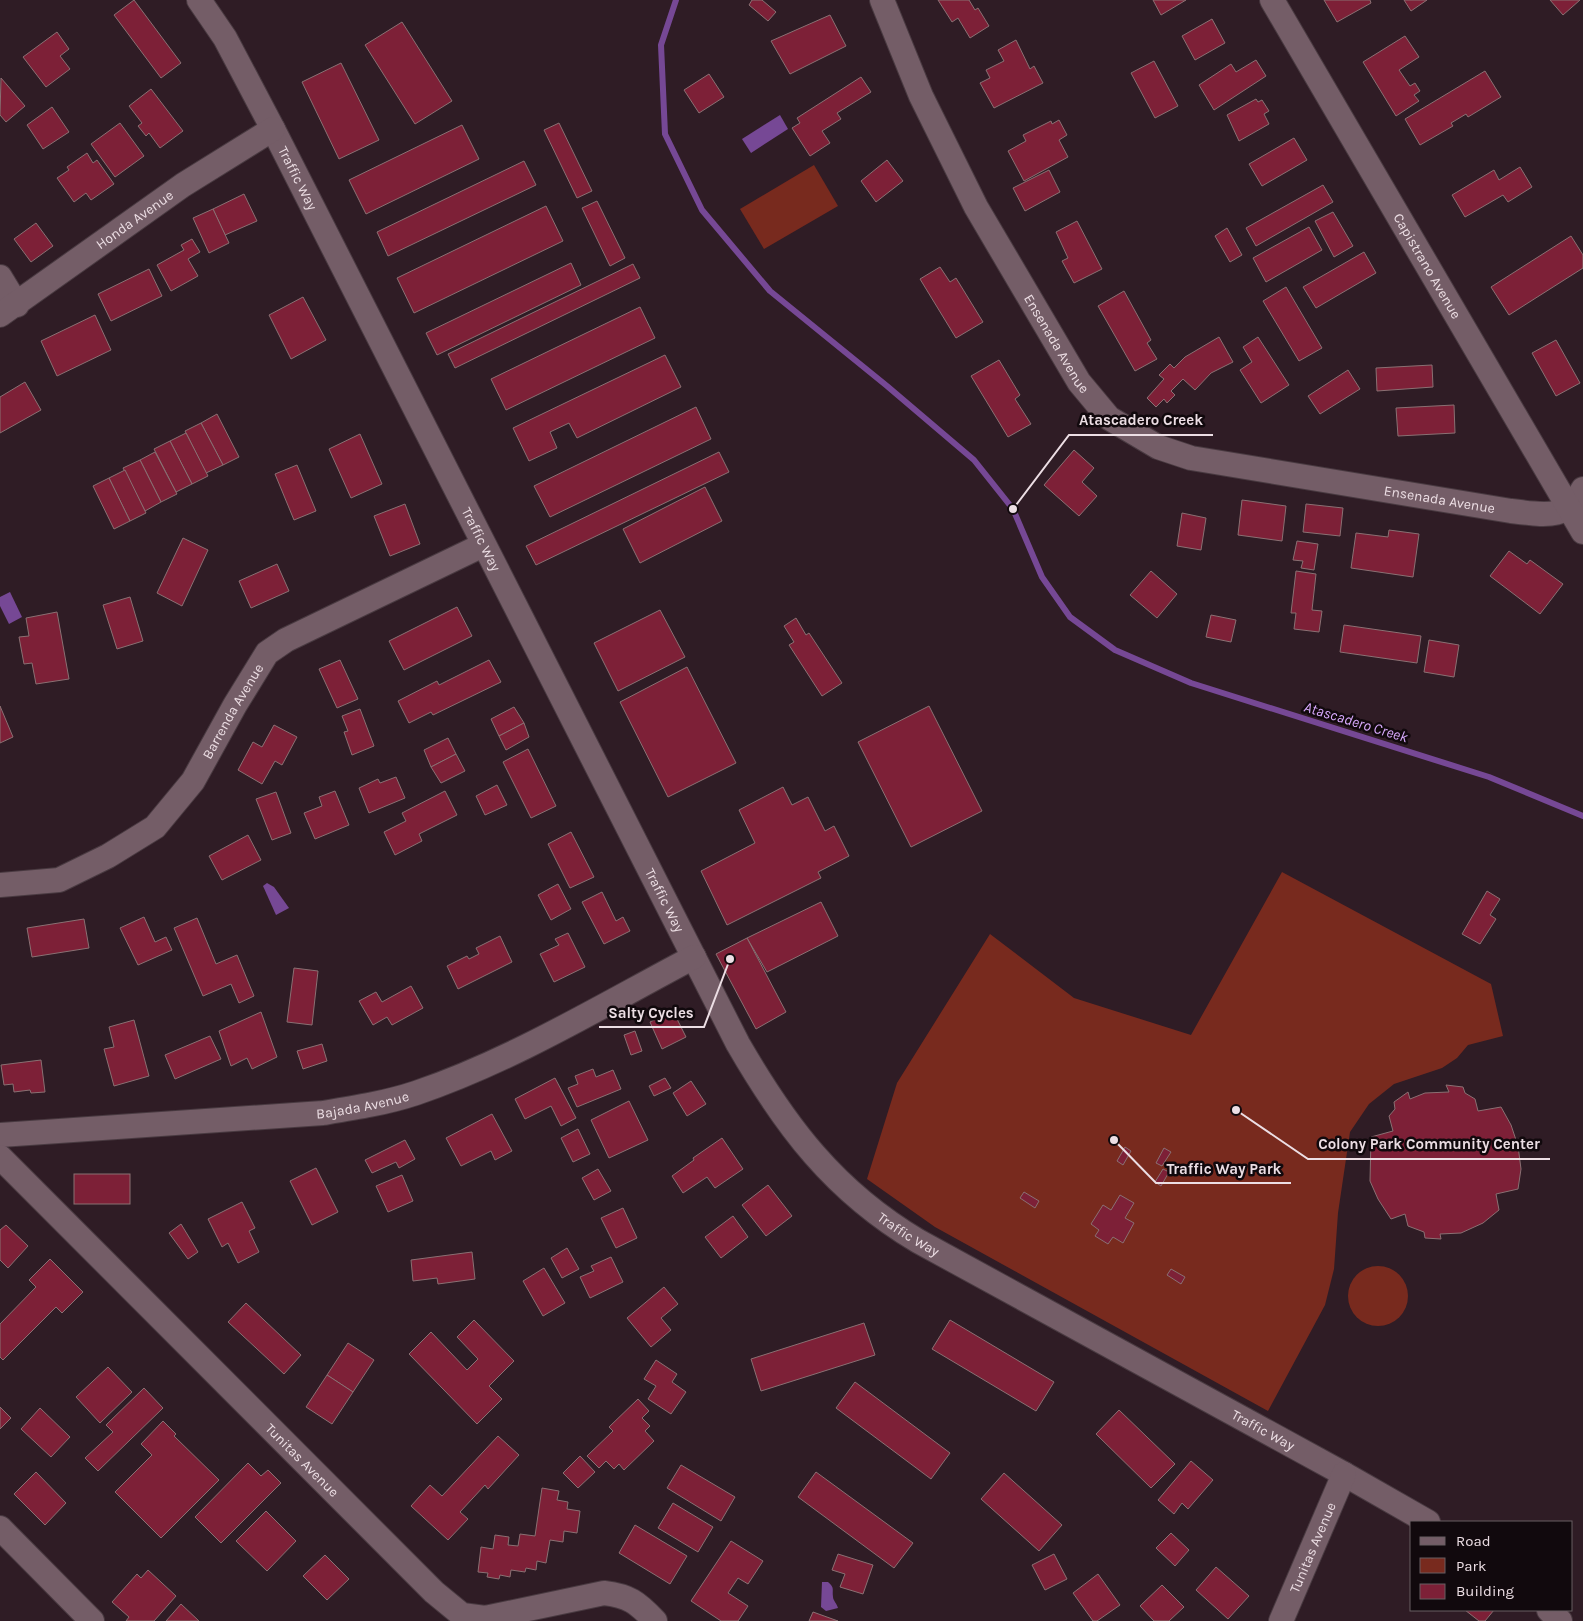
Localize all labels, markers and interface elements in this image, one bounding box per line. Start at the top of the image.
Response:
street label: Traffic Way [274,144,321,214]
street label: Honda Avenue [93,187,177,253]
street label: Capistrano Avenue [1389,210,1465,322]
street label: Ensenada Avenue [1020,291,1093,397]
callout: Atascadero Creek [1069,405,1213,435]
text: Atascadero Creek [1079,411,1203,429]
street label: Ensenada Avenue [1382,482,1496,517]
street label: Traffic Way [458,505,505,575]
street label: Barrenda Avenue [199,660,267,762]
water label: Atascadero Creek [1302,698,1410,746]
street label: Traffic Way [641,866,688,936]
callout: Salty Cycles [599,997,704,1027]
text: Salty Cycles [608,1004,694,1022]
street label: Bajada Avenue [316,1088,411,1122]
callout: Colony Park Community Center [1308,1129,1550,1159]
text: Colony Park Community Center [1318,1135,1540,1153]
callout: Traffic Way Park [1156,1153,1291,1183]
text: Traffic Way Park [1166,1160,1282,1178]
street label: Traffic Way [874,1209,943,1260]
street label: Traffic Way [1229,1406,1298,1455]
street label: Tunitas Avenue [262,1420,342,1501]
street label: Tunitas Avenue [1286,1500,1340,1596]
legend [1410,1521,1573,1611]
text: Road [1456,1532,1491,1550]
text: Park [1456,1557,1486,1575]
text: Building [1456,1582,1514,1600]

